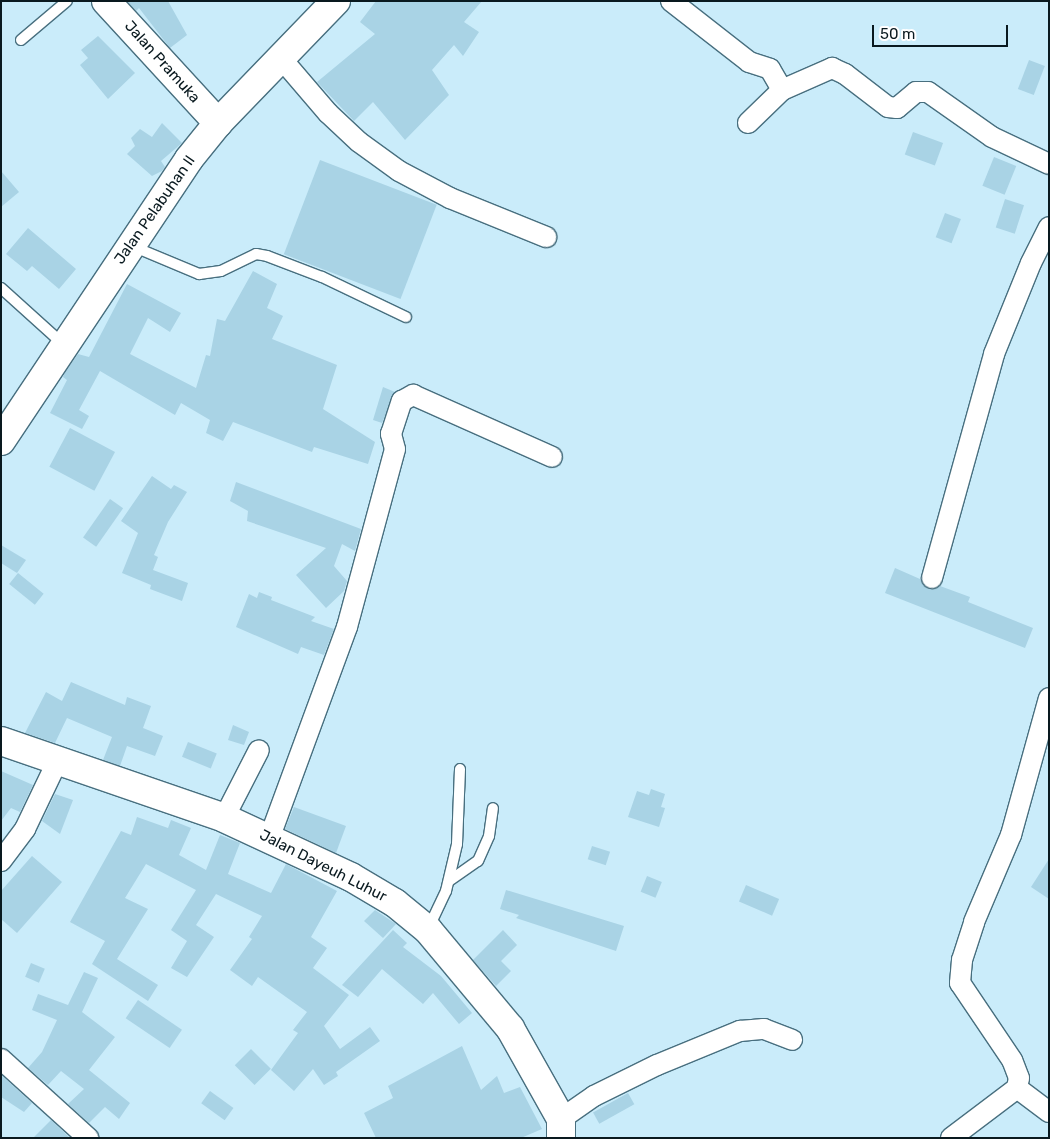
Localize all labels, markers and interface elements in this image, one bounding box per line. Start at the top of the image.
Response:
scale bar [875,15,1011,47]
street label: Jalan Pramuka [120,17,204,107]
text: 50 m [880,25,915,43]
street label: Jalan Pelabuhan II [111,152,199,268]
street label: Jalan Dayeuh Luhur [256,826,390,906]

